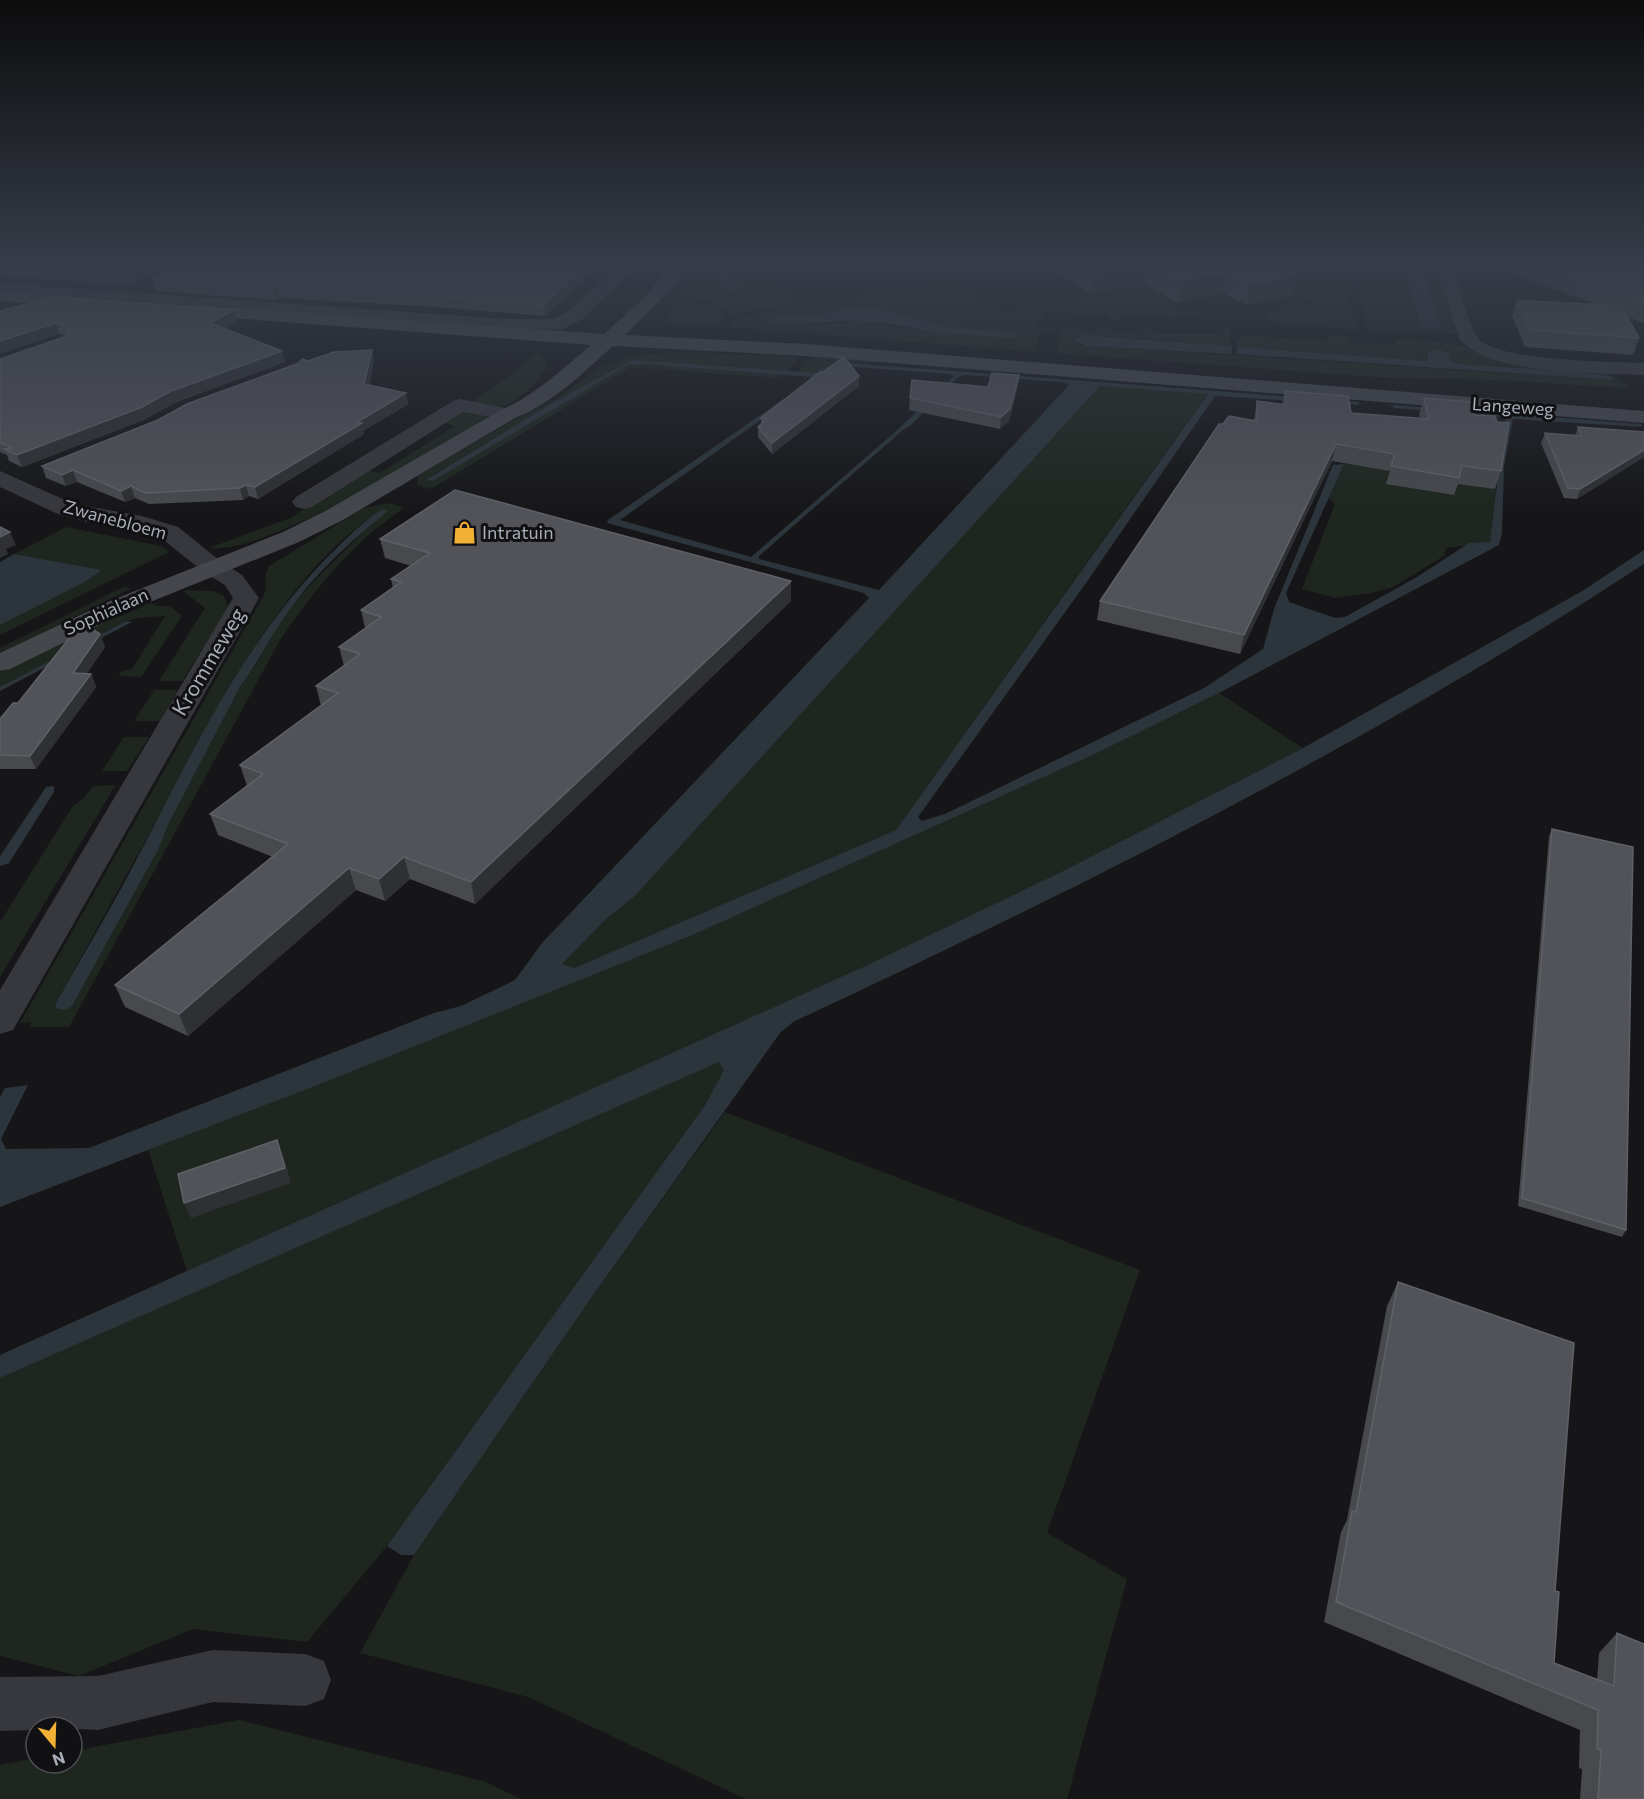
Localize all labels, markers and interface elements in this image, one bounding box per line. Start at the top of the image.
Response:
street label: Langeweg [1471,392,1555,420]
street label: Zwanebloem [61,495,169,543]
shop icon: Intratuin [451,520,477,546]
place label: Intratuin [482,521,554,543]
street label: Sophialaan [60,583,151,639]
street label: Krommeweg [166,603,250,720]
north arrow [24,1715,84,1775]
text: N [50,1749,68,1771]

